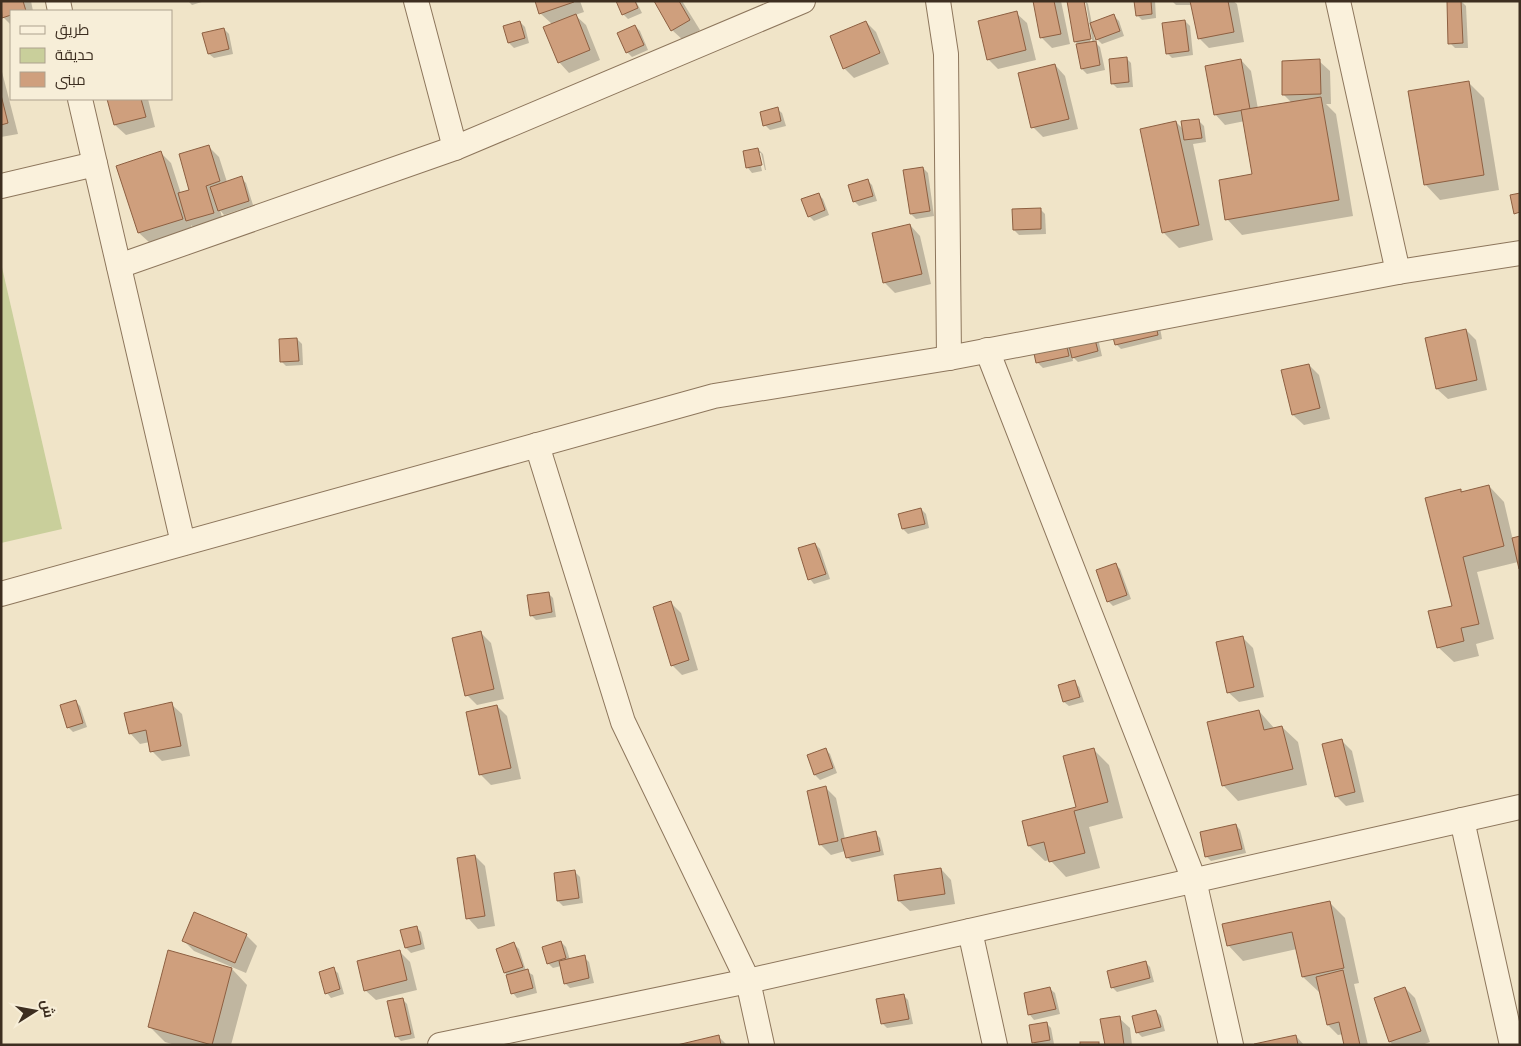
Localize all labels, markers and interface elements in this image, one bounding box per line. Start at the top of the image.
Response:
legend [10,10,172,100]
text: طريق [55,19,89,40]
text: حديقة [55,44,94,64]
text: مبنى [55,69,86,90]
north arrow [10,986,60,1036]
text: ش [37,998,59,1019]

